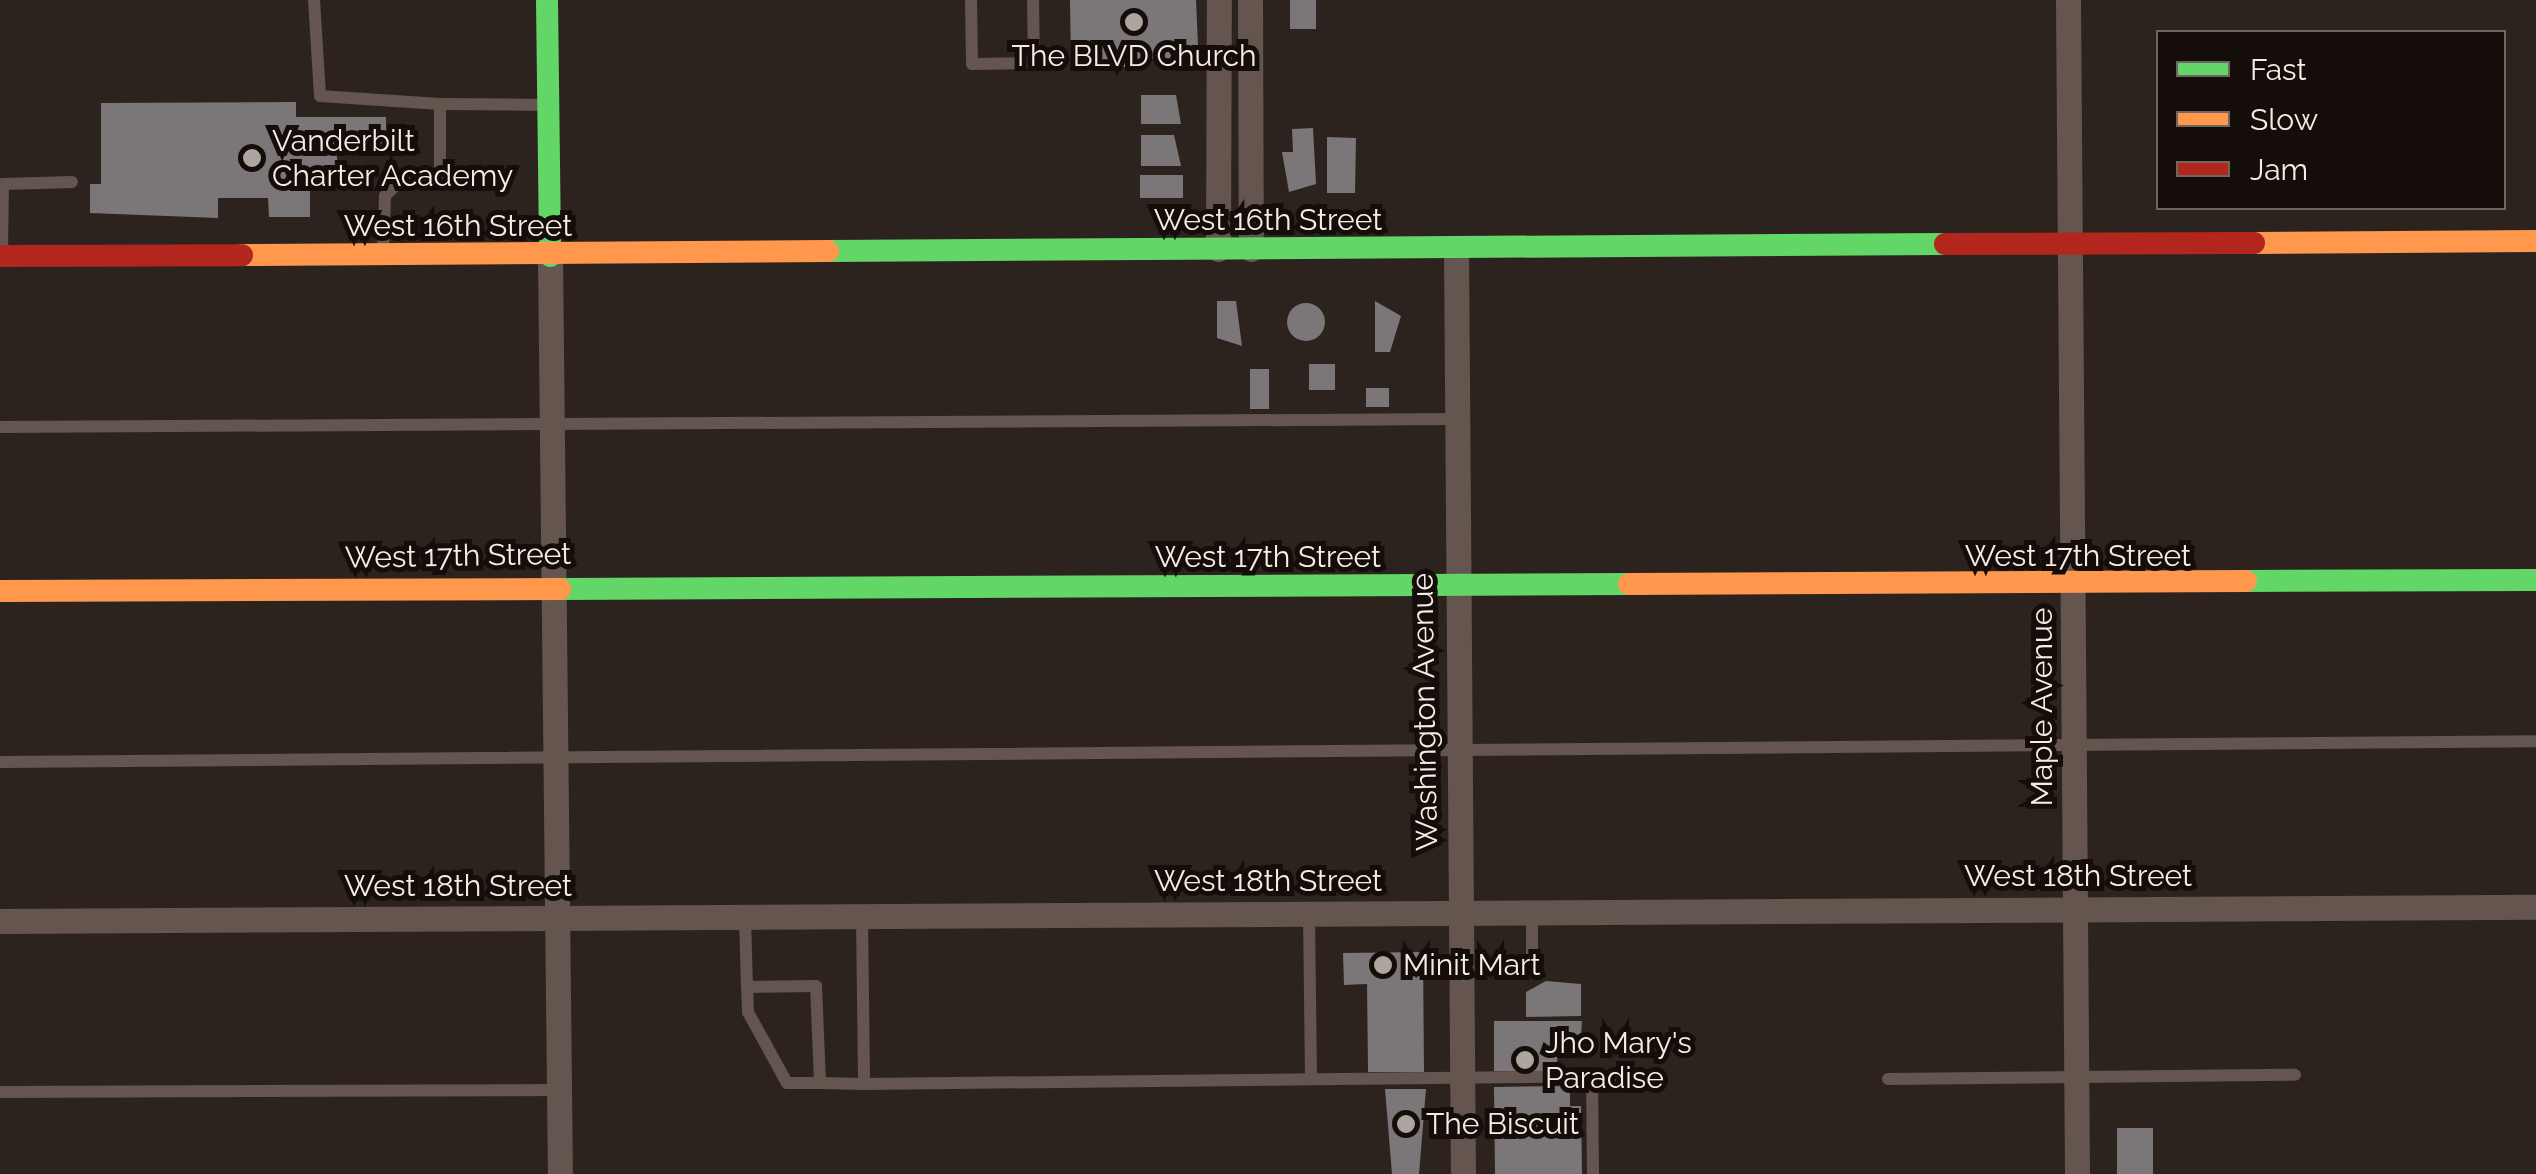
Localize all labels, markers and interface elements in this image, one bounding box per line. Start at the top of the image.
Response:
marker: The BLVD Church [1123,11,1145,33]
legend [2156,30,2506,210]
place label: The BLVD Church [1012,38,1256,74]
text: Fast [2250,52,2307,87]
text: Slow [2250,102,2318,137]
place label: Vanderbilt Charter Academy [272,123,515,194]
marker: Vanderbilt Charter Academy [241,147,263,169]
text: Jam [2250,152,2308,187]
street label: West 16th Street [1154,202,1382,238]
street label: West 16th Street [344,208,572,244]
street label: West 17th Street [345,536,571,576]
street label: West 17th Street [1965,538,2191,574]
street label: West 17th Street [1155,539,1381,575]
street label: Washington Avenue [1405,572,1445,852]
street label: Maple Avenue [2024,607,2060,807]
street label: West 18th Street [1964,858,2192,894]
street label: West 18th Street [1154,863,1382,899]
street label: West 18th Street [344,868,572,904]
place label: Minit Mart [1403,947,1541,983]
marker: Minit Mart [1372,954,1394,976]
place label: Jho Mary's Paradise [1545,1025,1692,1096]
marker: Jho Mary's Paradise [1514,1049,1536,1071]
place label: The Biscuit [1426,1106,1579,1142]
marker: The Biscuit [1395,1113,1417,1135]

